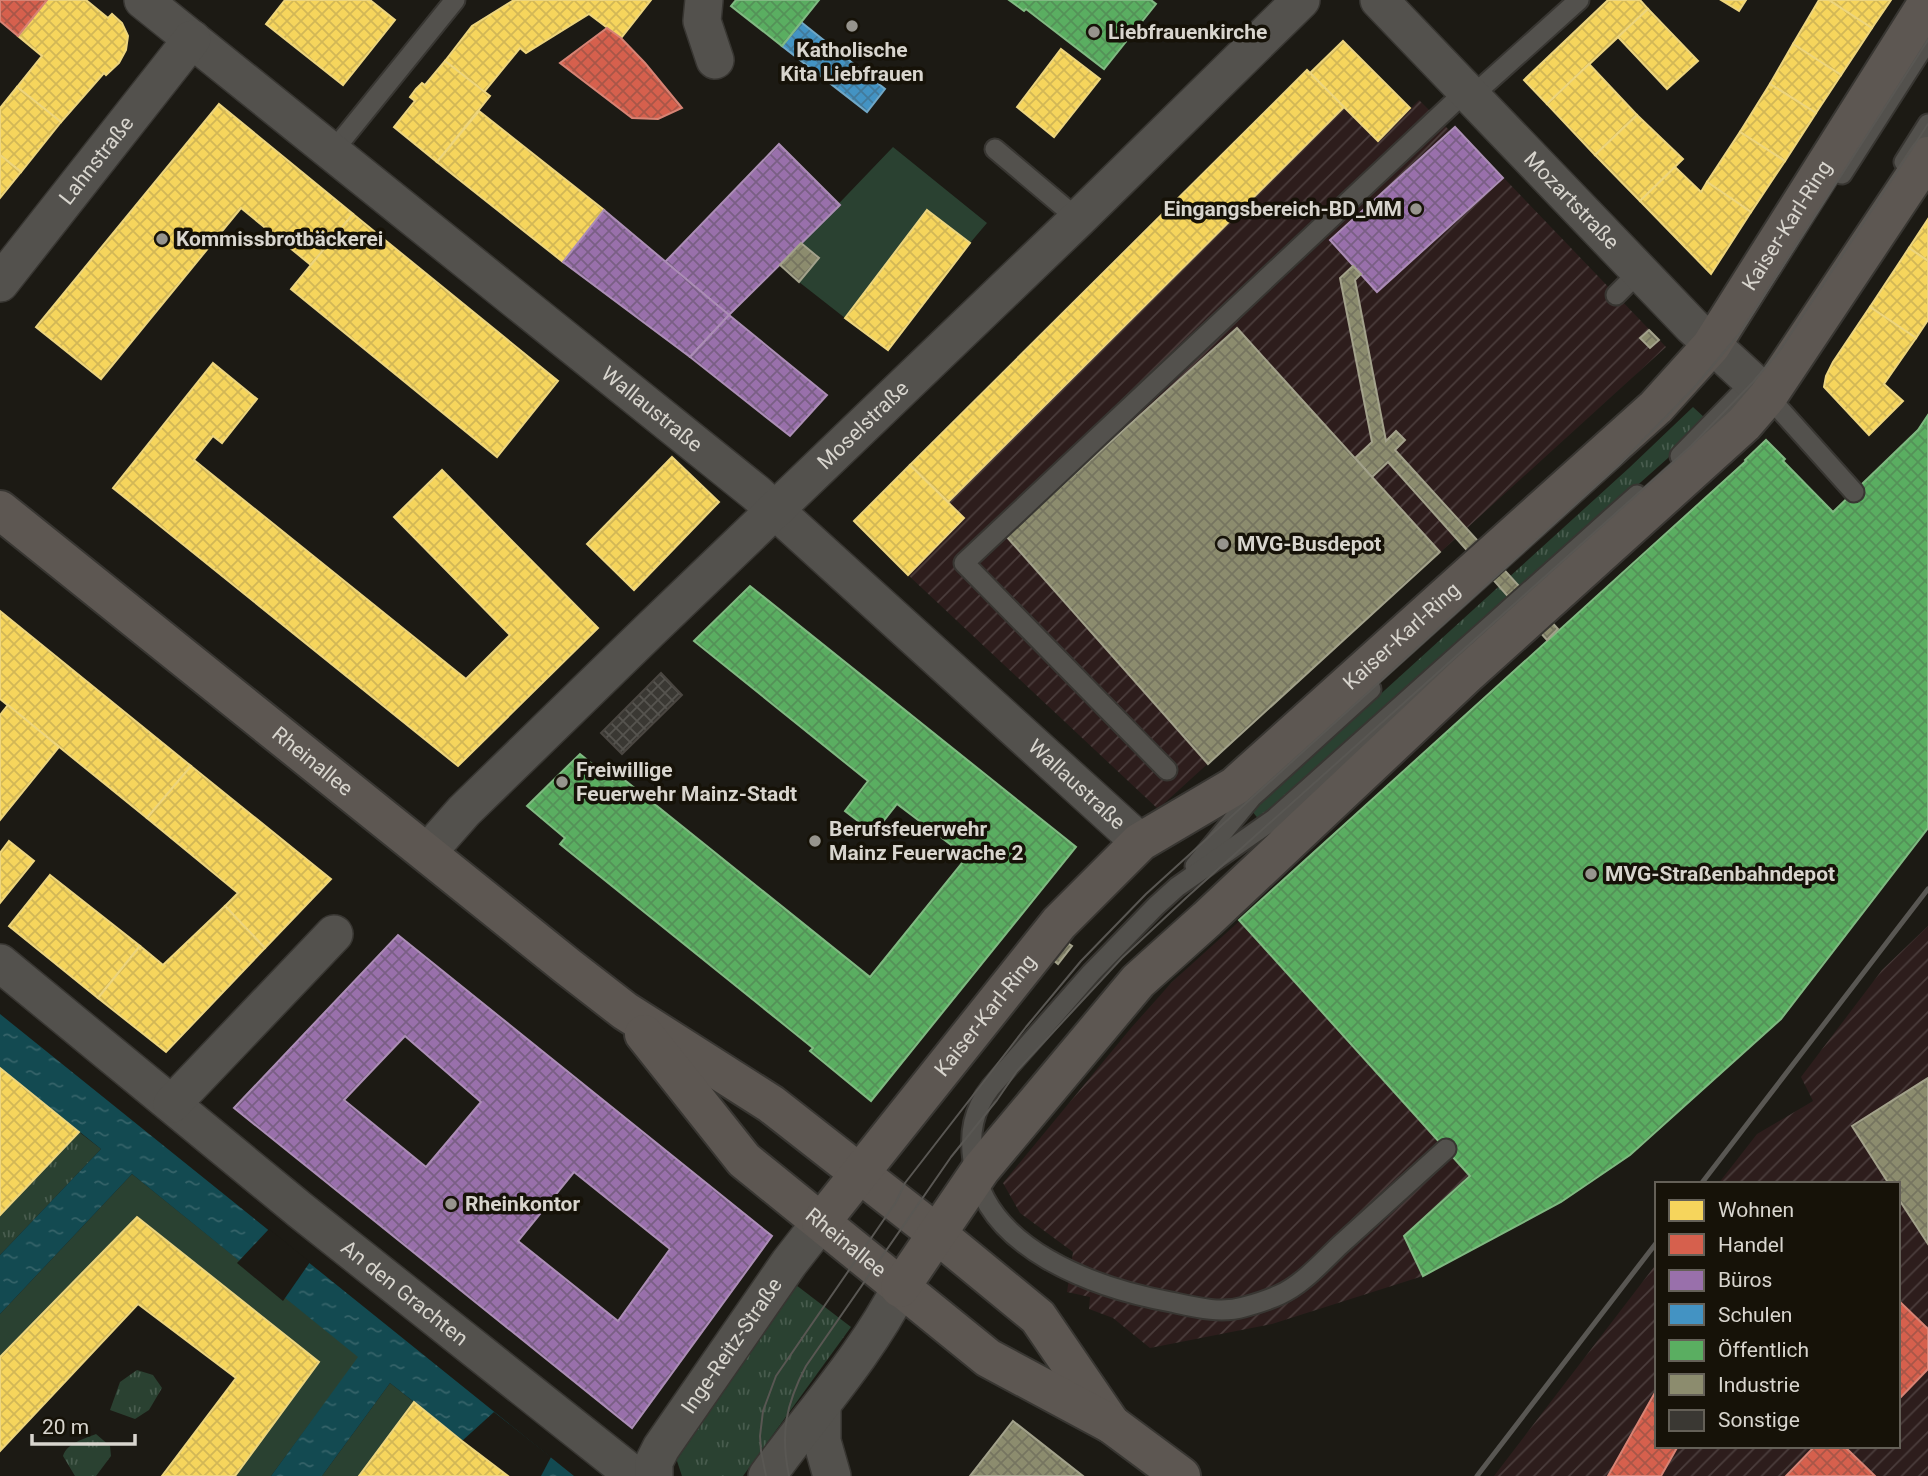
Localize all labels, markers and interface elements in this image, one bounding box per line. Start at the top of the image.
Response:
marker: Katholische Kita Liebfrauen [844,18,860,34]
place label: Liebfrauenkirche [1108,20,1267,44]
marker: Liebfrauenkirche [1086,24,1102,40]
place label: Katholische Kita Liebfrauen [780,38,924,86]
street label: Lahnstraße [54,112,139,209]
street label: Mozartstraße [1519,147,1624,254]
street label: Kaiser-Karl-Ring [1737,156,1837,295]
place label: Eingangsbereich-BD_MM [1163,197,1402,221]
marker: Eingangsbereich-BD_MM [1408,201,1424,217]
place label: Kommissbrotbäckerei [176,227,383,251]
marker: Kommissbrotbäckerei [154,231,170,247]
street label: Wallaustraße [597,362,707,457]
street label: Moselstraße [813,376,914,474]
place label: MVG-Busdepot [1237,532,1381,556]
marker: MVG-Busdepot [1215,536,1231,552]
street label: Kaiser-Karl-Ring [1338,577,1465,695]
street label: Rheinallee [267,722,358,801]
street label: Wallaustraße [1023,734,1130,835]
place label: Freiwillige Feuerwehr Mainz-Stadt [576,758,797,806]
marker: Freiwillige Feuerwehr Mainz-Stadt [554,774,570,790]
place label: Berufsfeuerwehr Mainz Feuerwache 2 [829,817,1023,865]
marker: Berufsfeuerwehr Mainz Feuerwache 2 [807,833,823,849]
place label: MVG-Straßenbahndepot [1605,862,1835,886]
marker: MVG-Straßenbahndepot [1583,866,1599,882]
street label: Kaiser-Karl-Ring [930,950,1041,1081]
legend [1655,1182,1900,1448]
place label: Rheinkontor [465,1192,580,1216]
marker: Rheinkontor [443,1196,459,1212]
text: Wohnen [1718,1198,1794,1222]
street label: Rheinallee [801,1203,891,1282]
text: Handel [1718,1233,1784,1257]
street label: An den Grachten [336,1235,473,1351]
text: Büros [1718,1268,1772,1292]
street label: Inge-Reitz-Straße [676,1273,787,1418]
text: Schulen [1718,1303,1792,1327]
text: Öffentlich [1718,1338,1809,1362]
text: Industrie [1718,1373,1800,1397]
scale bar [32,1402,135,1446]
text: Sonstige [1718,1408,1800,1432]
text: 20 m [42,1415,89,1439]

